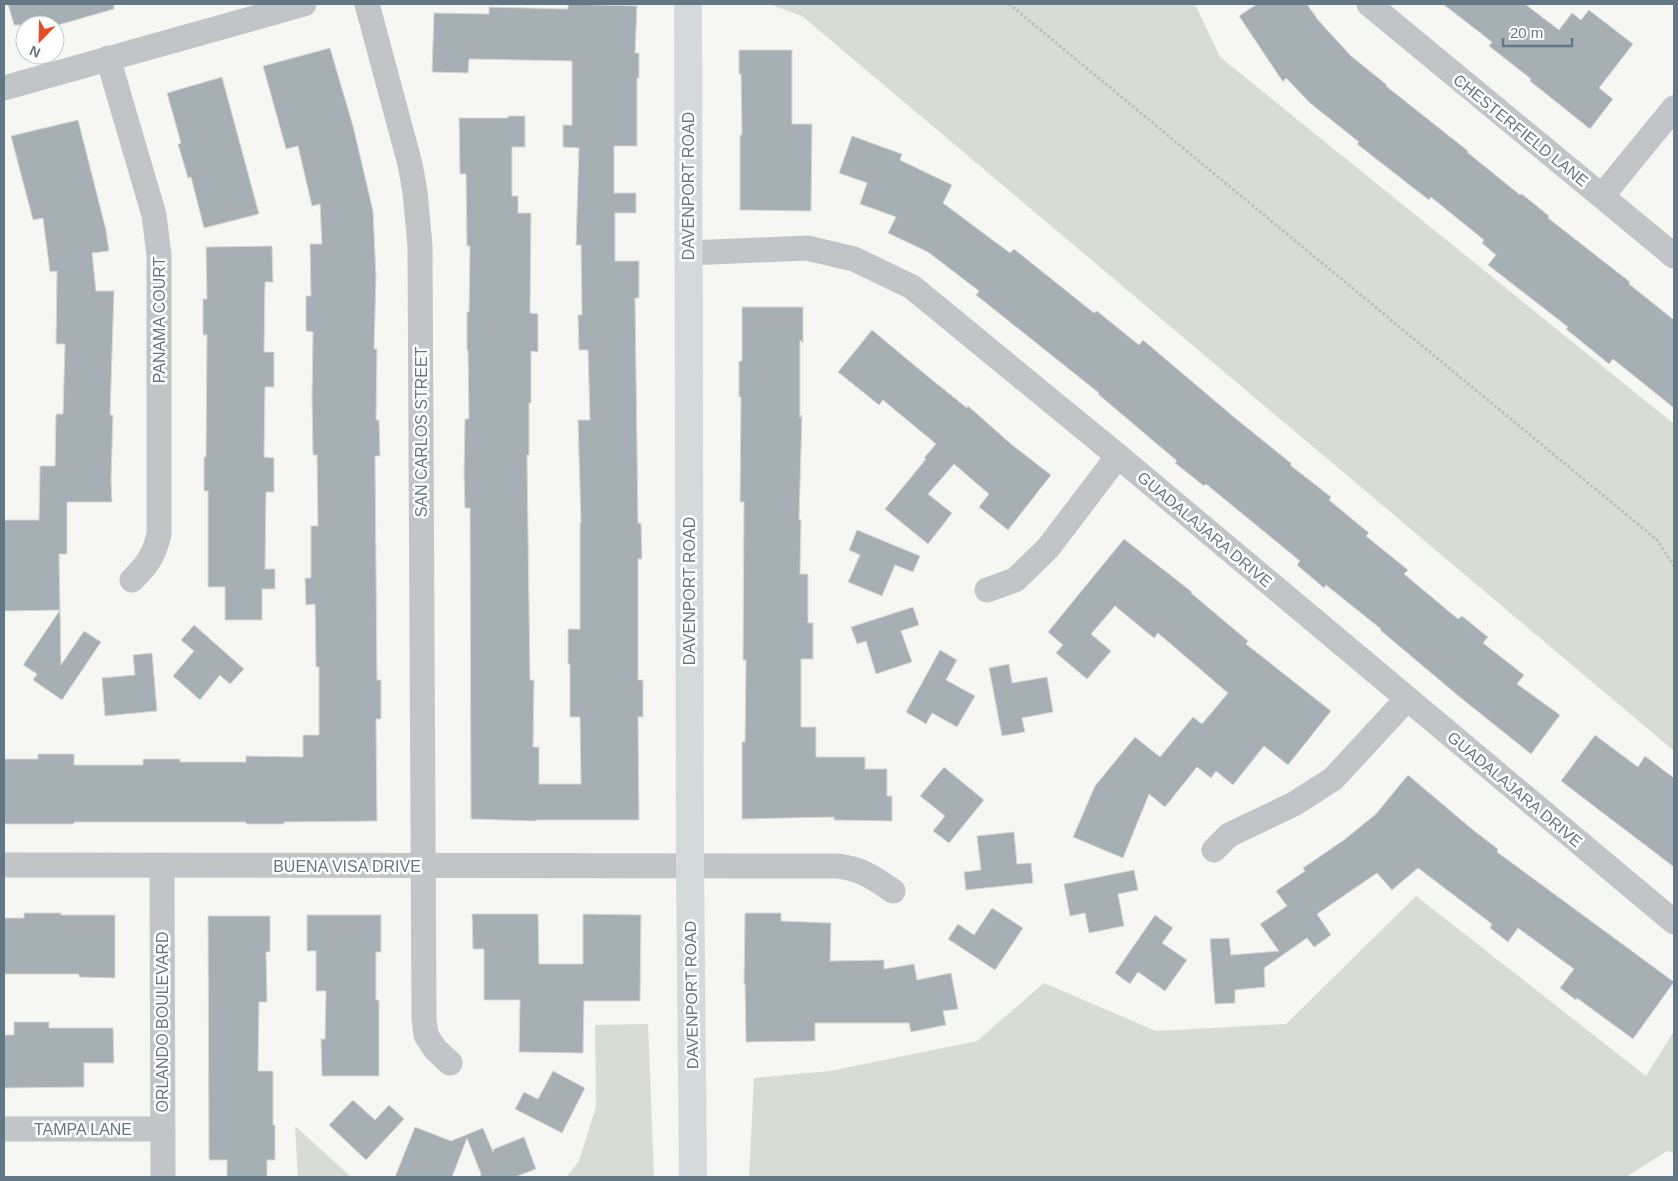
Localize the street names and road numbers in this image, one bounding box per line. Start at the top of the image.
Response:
street label: CHESTERFIELD LANE [1450,71,1591,190]
street label: DAVENPORT ROAD [680,112,697,260]
street label: PANAMA COURT [151,257,168,383]
street label: SAN CARLOS STREET [413,346,430,517]
street label: GUADALAJARA DRIVE [1134,468,1275,590]
street label: DAVENPORT ROAD [681,517,698,665]
street label: GUADALAJARA DRIVE [1444,728,1585,850]
street label: BUENA VISA DRIVE [273,858,421,875]
street label: DAVENPORT ROAD [682,921,701,1069]
street label: ORLANDO BOULEVARD [154,931,171,1113]
street label: TAMPA LANE [34,1121,132,1138]

